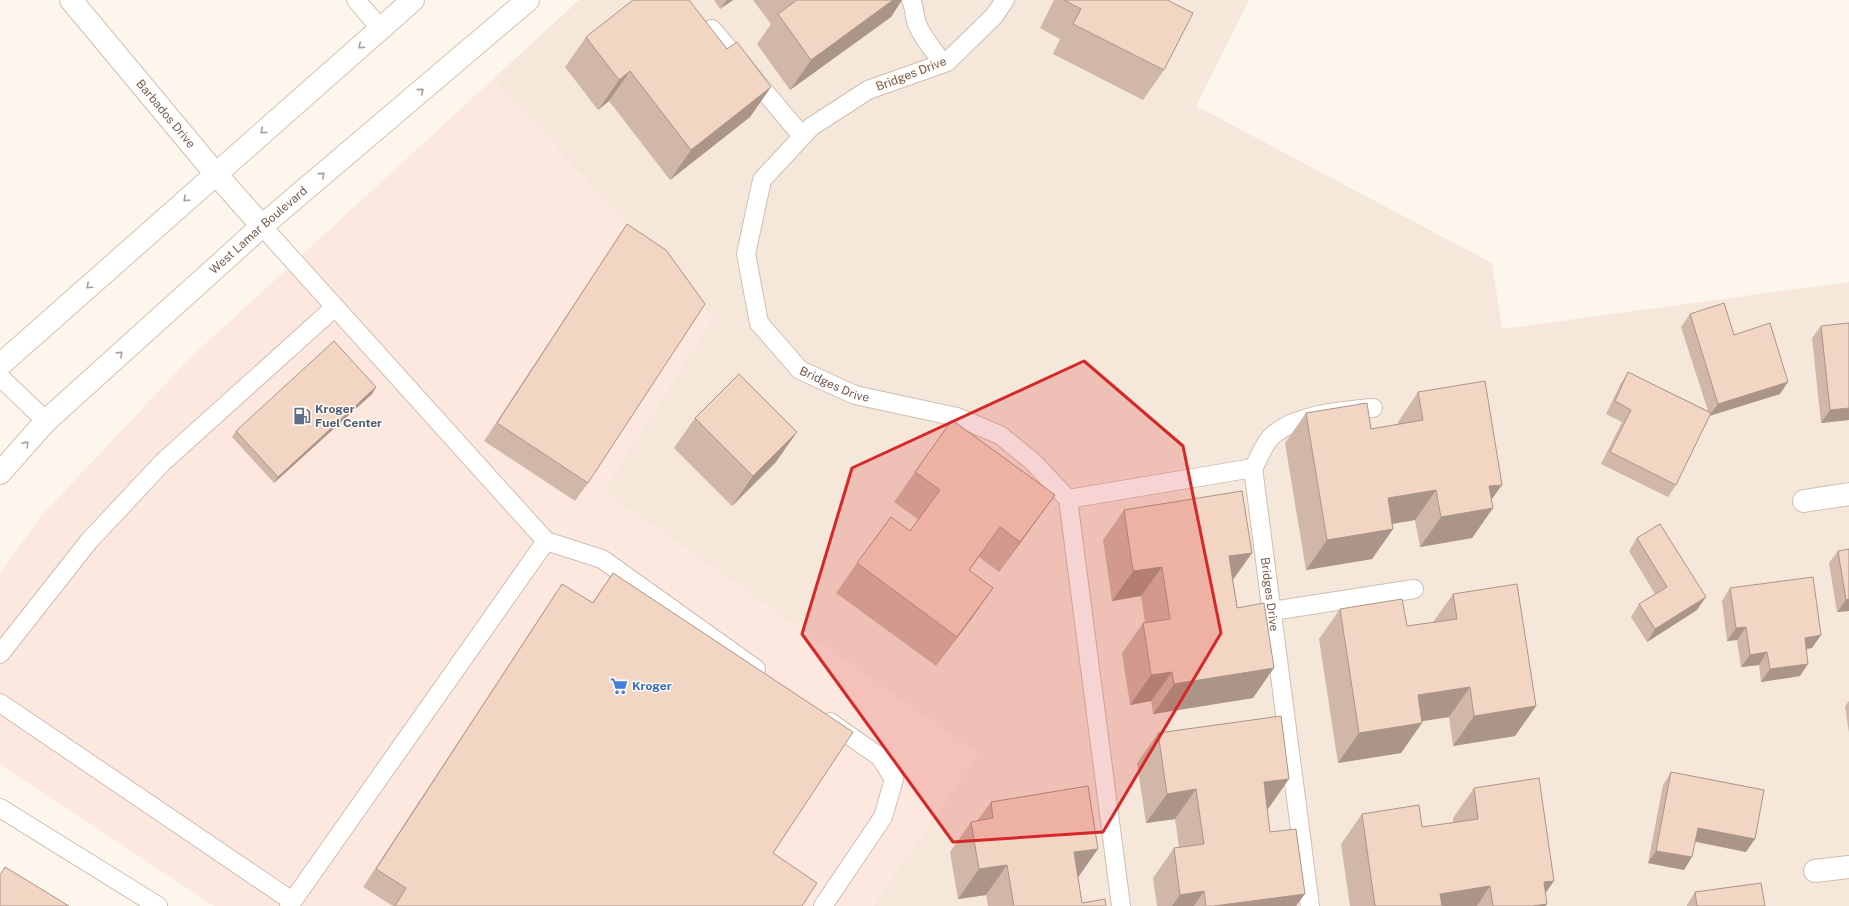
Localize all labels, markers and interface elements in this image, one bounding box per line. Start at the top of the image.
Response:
one-way arrow [358,41,366,49]
street label: Bridges Drive [874,54,948,94]
street label: Barbados Drive [133,77,198,151]
one-way arrow [416,88,424,95]
one-way arrow [260,127,268,134]
one-way arrow [318,173,325,180]
street label: West Lamar Boulevard [207,184,310,277]
one-way arrow [183,194,191,202]
one-way arrow [86,281,94,288]
one-way arrow [115,352,123,359]
street label: Bridges Drive [797,364,871,405]
place label: Kroger Fuel Center [315,402,382,430]
fuel station icon: Kroger Fuel Center [292,406,312,426]
one-way arrow [21,441,28,448]
street label: Bridges Drive [1258,556,1281,632]
supermarket icon: Kroger [609,676,629,696]
place label: Kroger [632,679,672,693]

